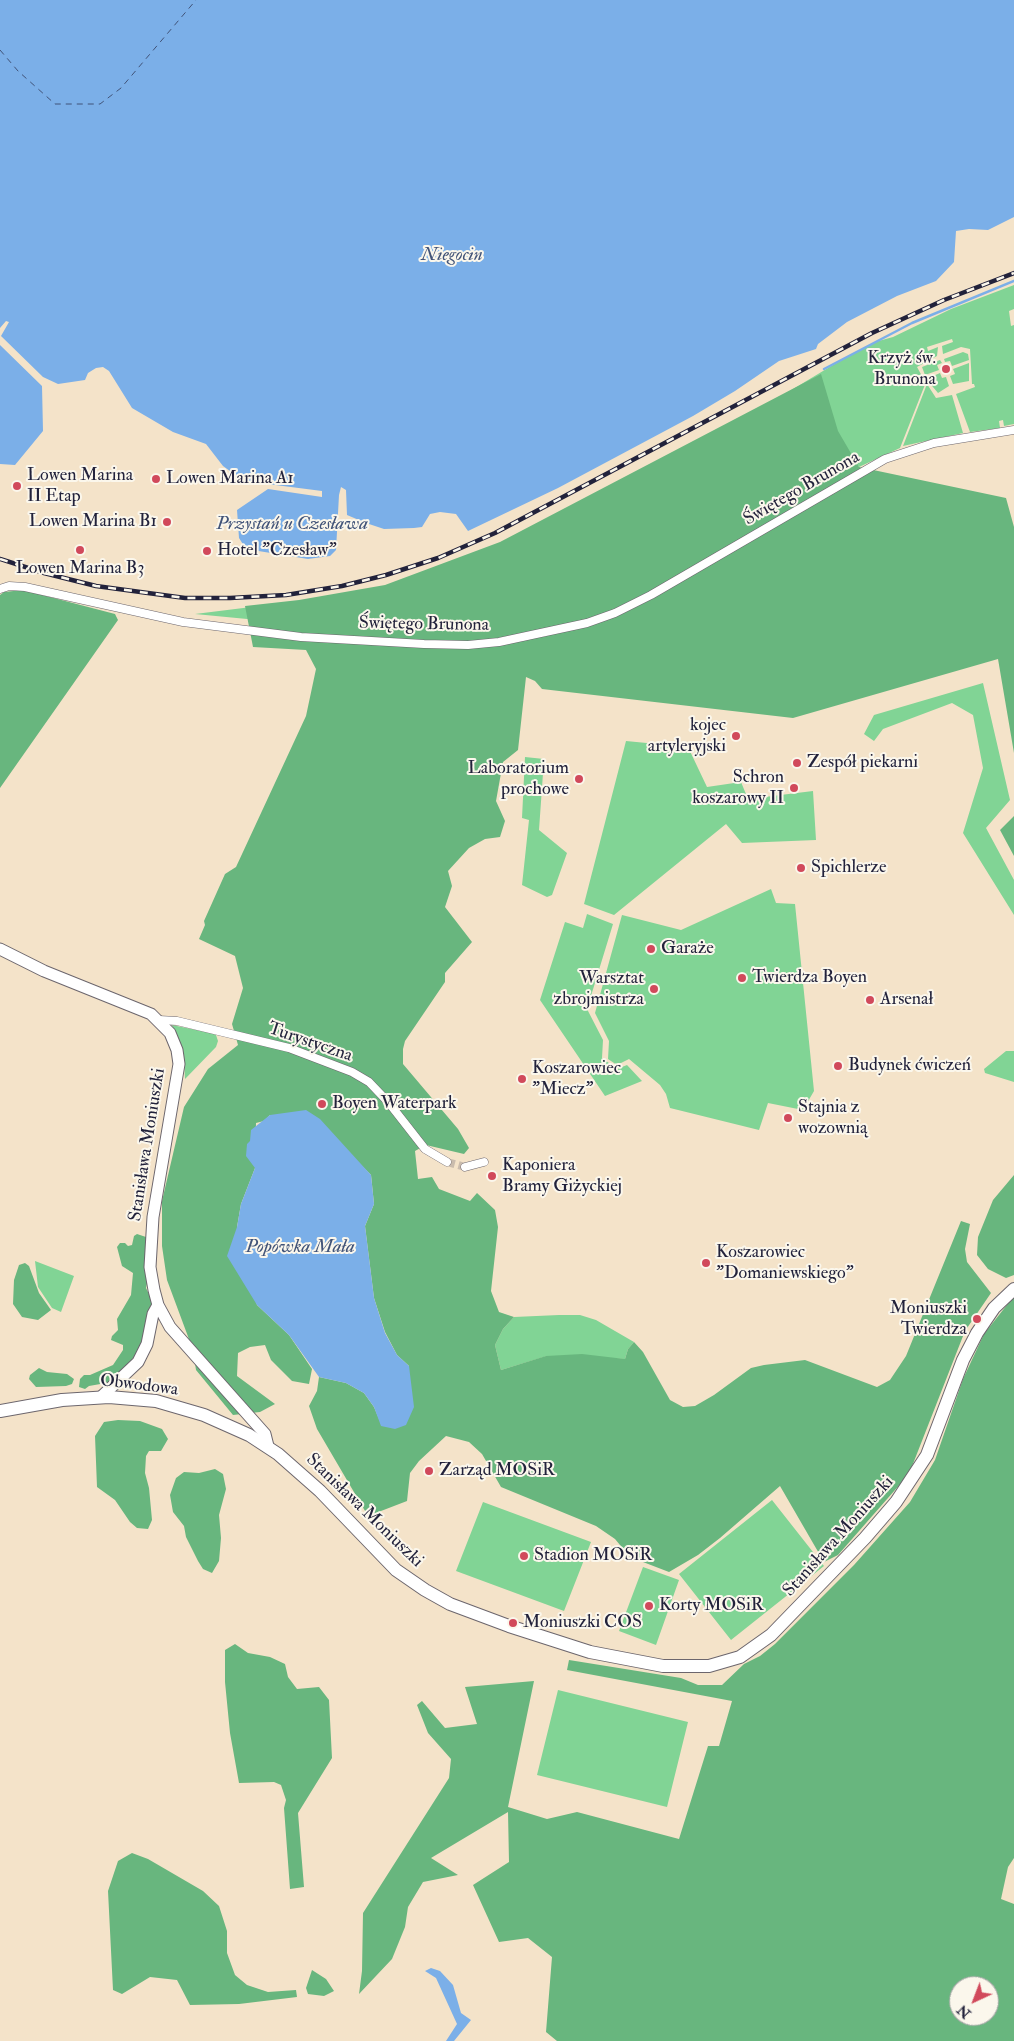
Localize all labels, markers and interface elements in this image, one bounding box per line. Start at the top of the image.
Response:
water label: Niegocin [421,245,483,267]
place label: Krzyż św. Brunona [867,348,936,390]
marker: Krzyż św. Brunona [940,363,952,375]
street label: Świętego Brunona [740,447,864,531]
place label: Lowen Marina II Etap [27,465,133,508]
place label: Lowen Marina A1 [166,468,294,490]
marker: Lowen Marina A1 [150,473,162,485]
marker: Lowen Marina II Etap [11,480,23,492]
place label: Lowen Marina B1 [29,511,157,533]
water label: Przystań u Czesława [216,514,368,536]
marker: Lowen Marina B1 [161,516,173,528]
place label: Hotel "Czesław" [217,540,337,562]
marker: Lowen Marina B3 [74,544,86,556]
marker: Hotel "Czesław" [201,545,213,557]
place label: Lowen Marina B3 [16,558,144,580]
street label: Świętego Brunona [359,613,489,637]
place label: kojec artyleryjski [648,715,726,758]
marker: kojec artyleryjski [730,730,742,742]
place label: Zespół piekarni [807,752,918,774]
marker: Zespół piekarni [791,757,803,769]
place label: Laboratorium prochowe [468,758,569,801]
place label: Schron koszarowy II [692,767,784,810]
marker: Laboratorium prochowe [573,773,585,785]
marker: Schron koszarowy II [788,782,800,794]
place label: Spichlerze [811,857,886,879]
marker: Spichlerze [795,862,807,874]
place label: Garaże [661,938,714,960]
marker: Garaże [645,943,657,955]
place label: Twierdza Boyen [752,967,867,989]
place label: Warsztat zbrojmistrza [553,968,644,1011]
marker: Twierdza Boyen [736,972,748,984]
marker: Warsztat zbrojmistrza [648,983,660,995]
place label: Arsenał [880,989,933,1011]
marker: Arsenał [864,994,876,1006]
street label: Turystyczna [265,1018,355,1068]
place label: Budynek ćwiczeń [848,1055,971,1077]
place label: Koszarowiec "Miecz" [532,1058,621,1100]
marker: Budynek ćwiczeń [832,1060,844,1072]
street label: Stanisława Moniuszki [125,1067,171,1223]
marker: Koszarowiec "Miecz" [516,1073,528,1085]
place label: Boyen Waterpark [332,1093,457,1115]
place label: Stajnia z wozownią [798,1097,867,1140]
marker: Boyen Waterpark [316,1098,328,1110]
marker: Stajnia z wozownią [782,1112,794,1124]
place label: Kaponiera Bramy Giżyckiej [502,1155,622,1198]
marker: Kaponiera Bramy Giżyckiej [486,1170,498,1182]
water label: Popówka Mała [245,1237,355,1259]
place label: Koszarowiec "Domaniewskiego" [716,1242,854,1284]
marker: Koszarowiec "Domaniewskiego" [700,1257,712,1269]
place label: Moniuszki Twierdza [890,1298,967,1340]
marker: Moniuszki Twierdza [971,1313,983,1325]
street label: Obwodowa [99,1370,179,1402]
street label: Stanisława Moniuszki [301,1449,427,1573]
place label: Zarząd MOSiR [439,1460,555,1482]
marker: Zarząd MOSiR [423,1465,435,1477]
street label: Stanisława Moniuszki [779,1472,899,1602]
place label: Stadion MOSiR [534,1545,652,1567]
marker: Stadion MOSiR [518,1550,530,1562]
place label: Korty MOSiR [659,1595,764,1617]
marker: Korty MOSiR [643,1600,655,1612]
place label: Moniuszki COS [523,1612,642,1634]
marker: Moniuszki COS [507,1617,519,1629]
north arrow [949,1976,999,2026]
text: N [954,2001,975,2022]

